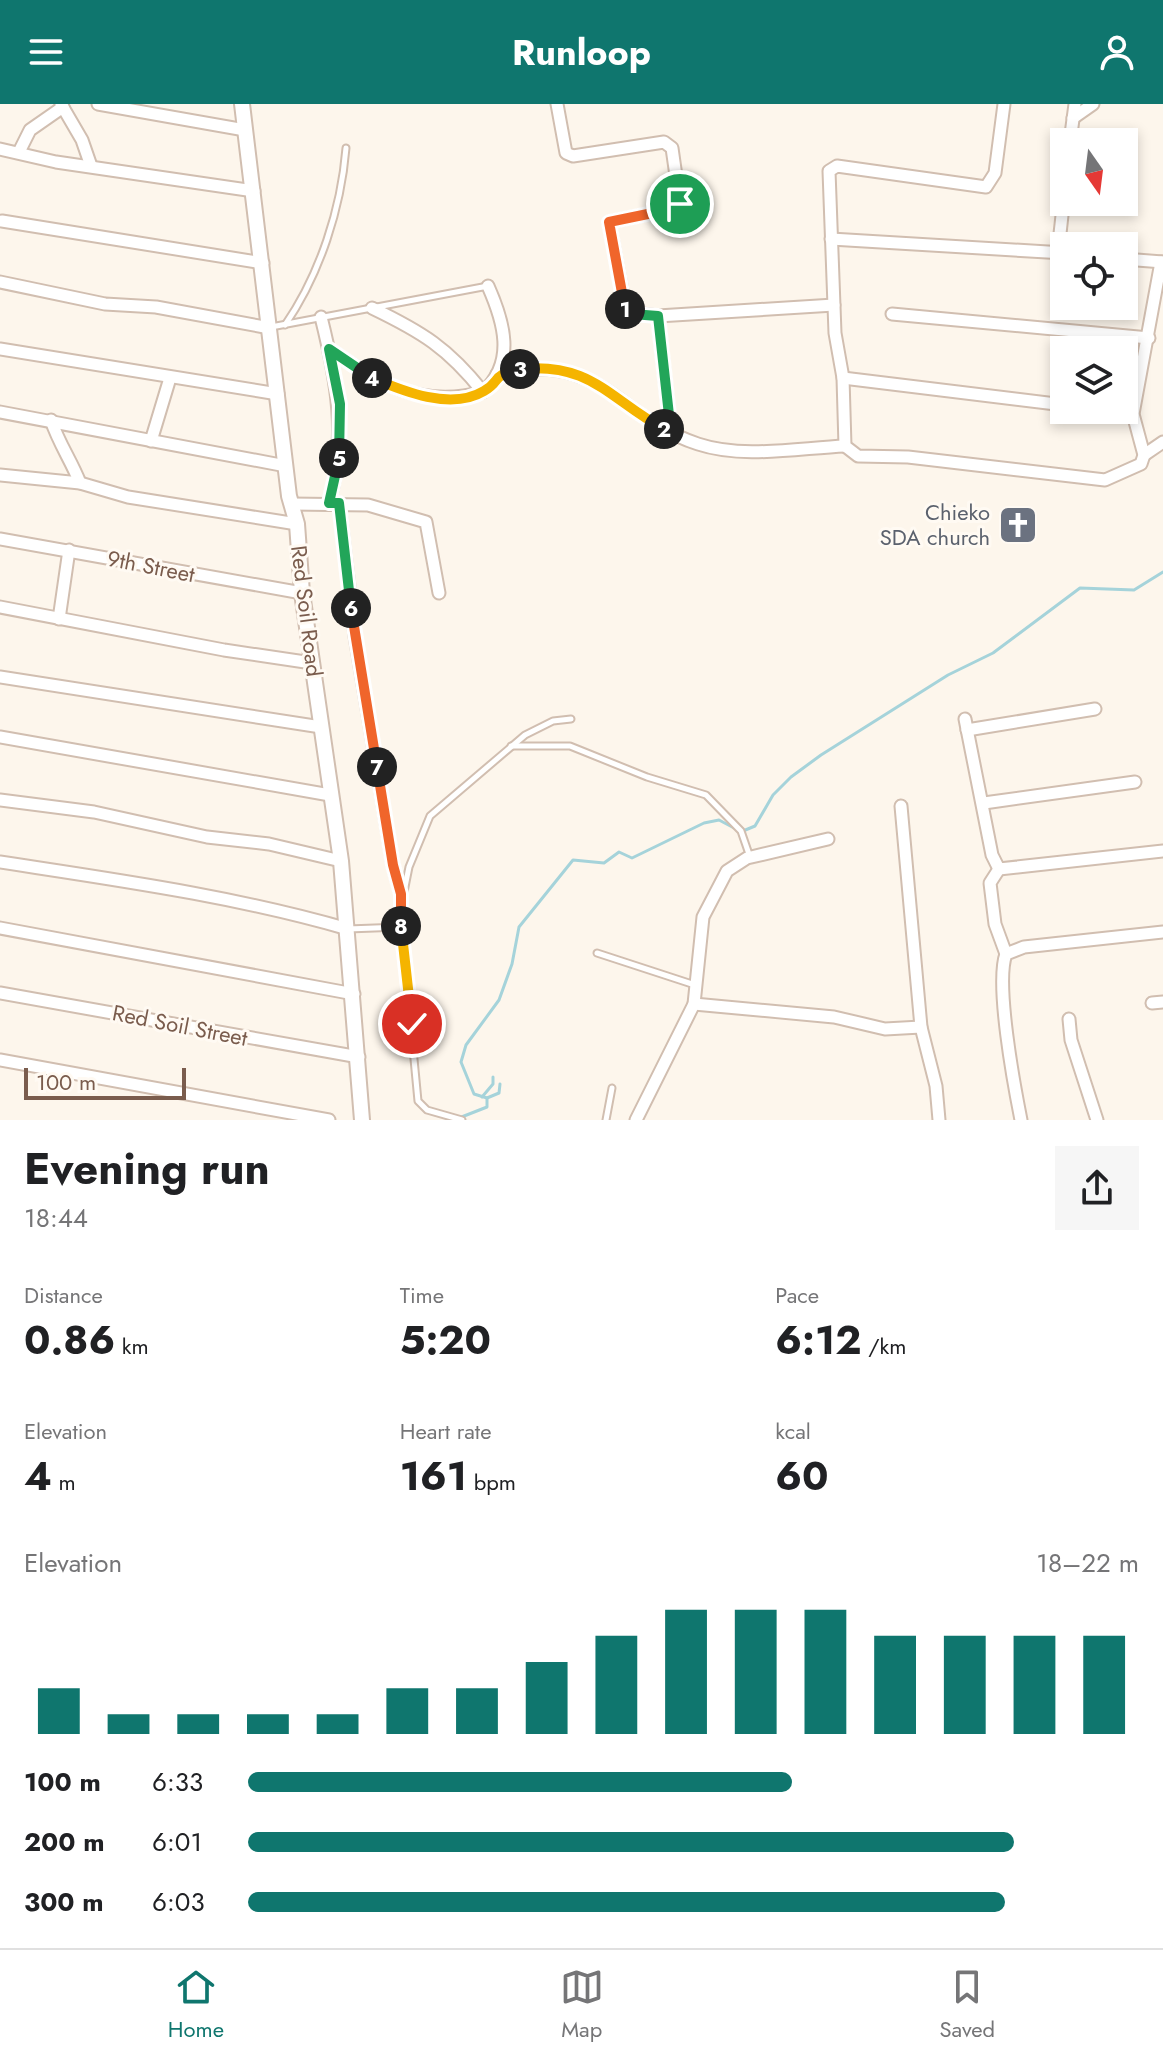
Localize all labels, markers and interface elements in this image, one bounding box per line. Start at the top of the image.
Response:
text: Runloop [512,26,651,78]
icon: menu [24,30,68,74]
icon: person [1095,30,1139,74]
north arrow [1050,128,1138,216]
map controls [1050,128,1138,424]
pin [646,170,714,238]
icon: arrive [658,182,702,226]
button: locate [1050,232,1138,320]
pin: 1 [605,289,645,329]
text: 1 [619,293,631,325]
button: layers [1050,336,1138,424]
pin: 3 [500,349,540,389]
text: 3 [513,353,527,385]
pin: 4 [352,358,392,398]
text: 4 [364,362,380,394]
pin: 2 [644,409,684,449]
text: 2 [657,413,671,445]
pin: 5 [319,438,359,478]
text: 5 [332,442,346,474]
place label: Chieko SDA church [880,496,990,553]
church icon: Chieko SDA church [997,504,1039,546]
street label: 9th Street [104,542,198,590]
street label: Red Soil Road [283,544,331,678]
pin: 6 [331,588,371,628]
text: 6 [344,592,358,624]
pin: 7 [357,747,397,787]
text: 7 [370,751,384,783]
pin: 8 [381,906,421,946]
text: 8 [394,910,408,942]
pin [378,990,446,1058]
street label: Red Soil Street [110,996,251,1054]
icon: check [390,1002,434,1046]
scale bar [24,1064,186,1100]
text: 100 m [36,1066,96,1098]
text: Evening run [24,1137,270,1201]
button: share [1055,1146,1139,1230]
text: 18:44 [24,1199,88,1237]
text: Distance [24,1279,103,1311]
text: Time [400,1279,444,1311]
text: Pace [775,1279,819,1311]
text: 0.86 [24,1311,115,1369]
text: 5:20 [400,1311,491,1369]
text: 6:12 [775,1311,862,1369]
text: km [115,1330,149,1362]
text: /km [862,1330,906,1362]
text: Elevation [24,1415,107,1447]
text: Heart rate [400,1415,491,1447]
text: kcal [775,1415,811,1447]
text: 4 [24,1447,52,1505]
text: 161 [400,1447,467,1505]
text: 60 [775,1447,829,1505]
text: m [52,1466,76,1498]
text: bpm [467,1466,516,1498]
text: Elevation [24,1544,122,1582]
text: 18–22 m [1036,1544,1139,1582]
text: 100 m [24,1763,101,1801]
text: 6:33 [152,1763,203,1801]
text: 200 m [24,1823,105,1861]
text: 6:01 [152,1823,202,1861]
text: 300 m [24,1883,104,1921]
text: 6:03 [152,1883,205,1921]
tab: Home [168,1965,224,2045]
tab: Map [560,1965,604,2045]
tab: Saved [939,1965,995,2045]

